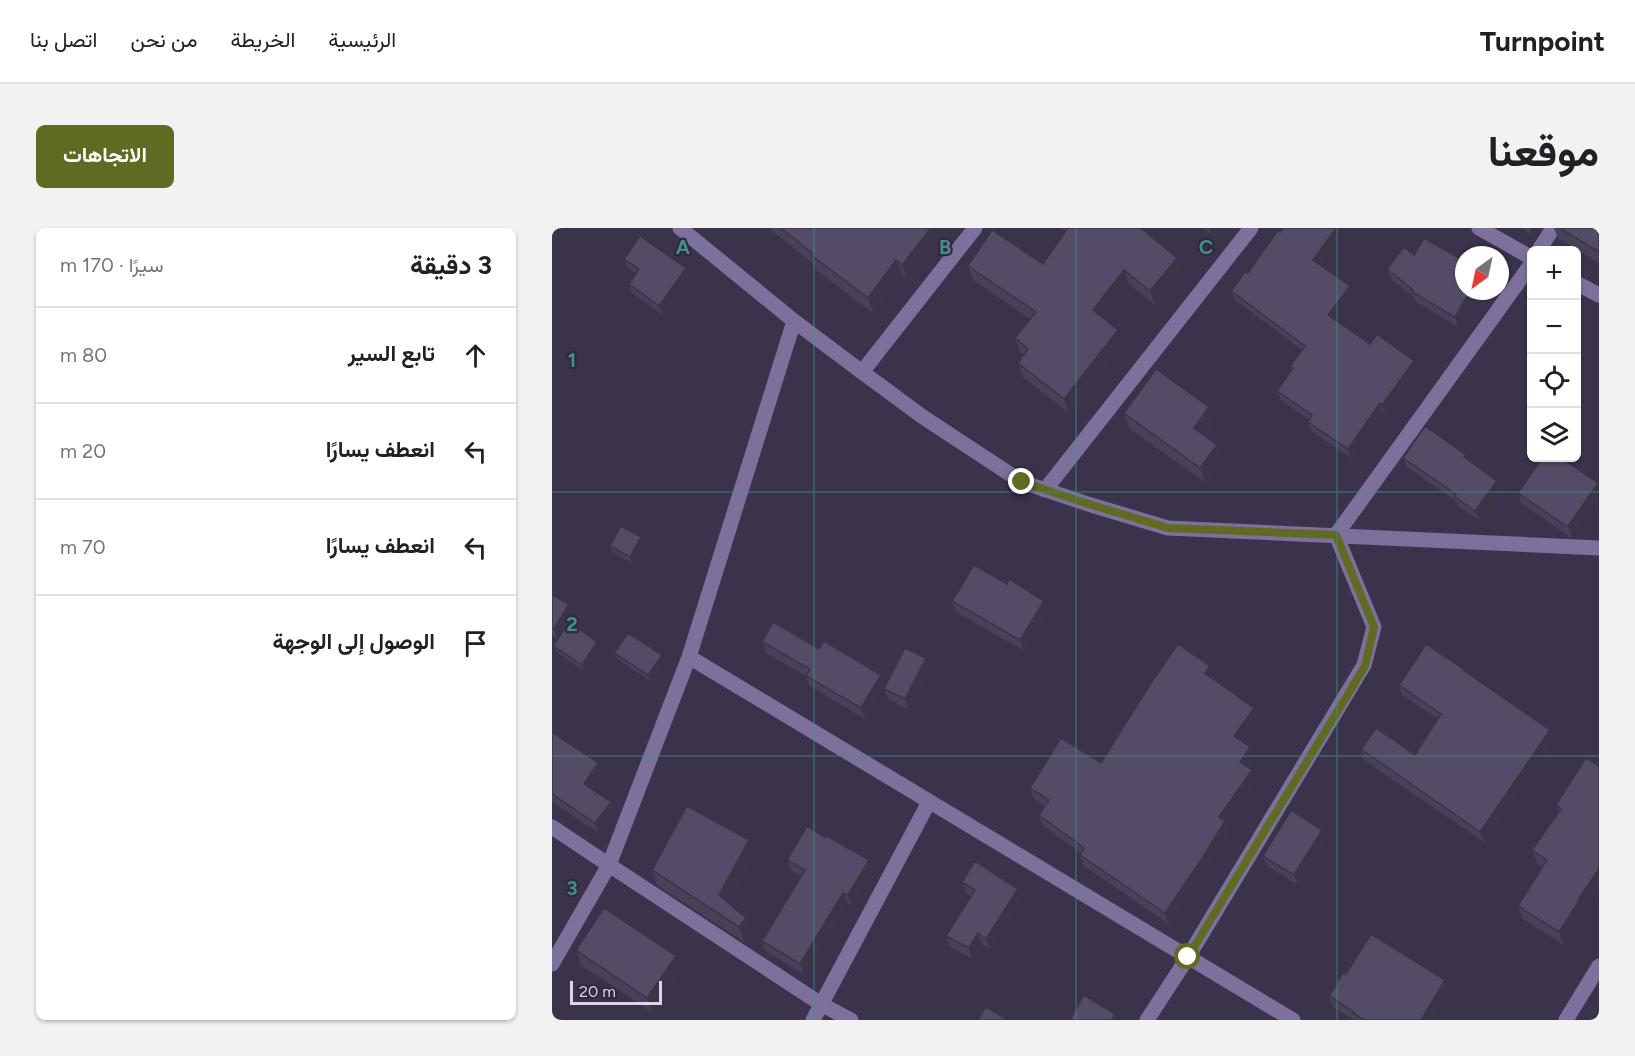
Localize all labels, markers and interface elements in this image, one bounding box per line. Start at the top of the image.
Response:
text: Turnpoint [1480,24,1605,58]
text: اتصل بنا [30,27,97,52]
text: من نحن [130,27,197,52]
text: الخريطة [230,27,295,52]
text: الرئيسية [328,27,396,52]
button: الاتجاهات [36,125,174,188]
text: موقعنا [1488,126,1599,177]
text: A [676,235,691,259]
text: B [939,235,951,259]
text: C [1199,235,1213,259]
north arrow [1455,246,1509,300]
map controls [1527,246,1581,462]
button: + [1527,246,1581,300]
text: 3 دقيقة [410,249,492,281]
text: سيرًا · 170 m [60,253,163,277]
button: − [1527,300,1581,354]
icon: ahead [459,339,492,372]
text: تابع السير [348,340,435,367]
text: 80 m [60,343,107,367]
text: 1 [568,348,576,372]
button: locate [1527,354,1581,408]
button: layers [1527,408,1581,462]
icon: left [459,435,492,468]
text: انعطف يسارًا [326,436,435,463]
text: 20 m [60,439,106,463]
route end [1008,468,1034,494]
icon: left [459,531,492,564]
text: انعطف يسارًا [326,532,435,559]
text: 70 m [60,535,106,559]
text: 2 [566,612,578,636]
icon: arrive [459,627,492,660]
text: الوصول إلى الوجهة [272,628,435,655]
text: 3 [566,876,578,900]
route start [1174,943,1200,969]
scale bar [570,978,662,1006]
text: 20 m [579,982,616,1001]

